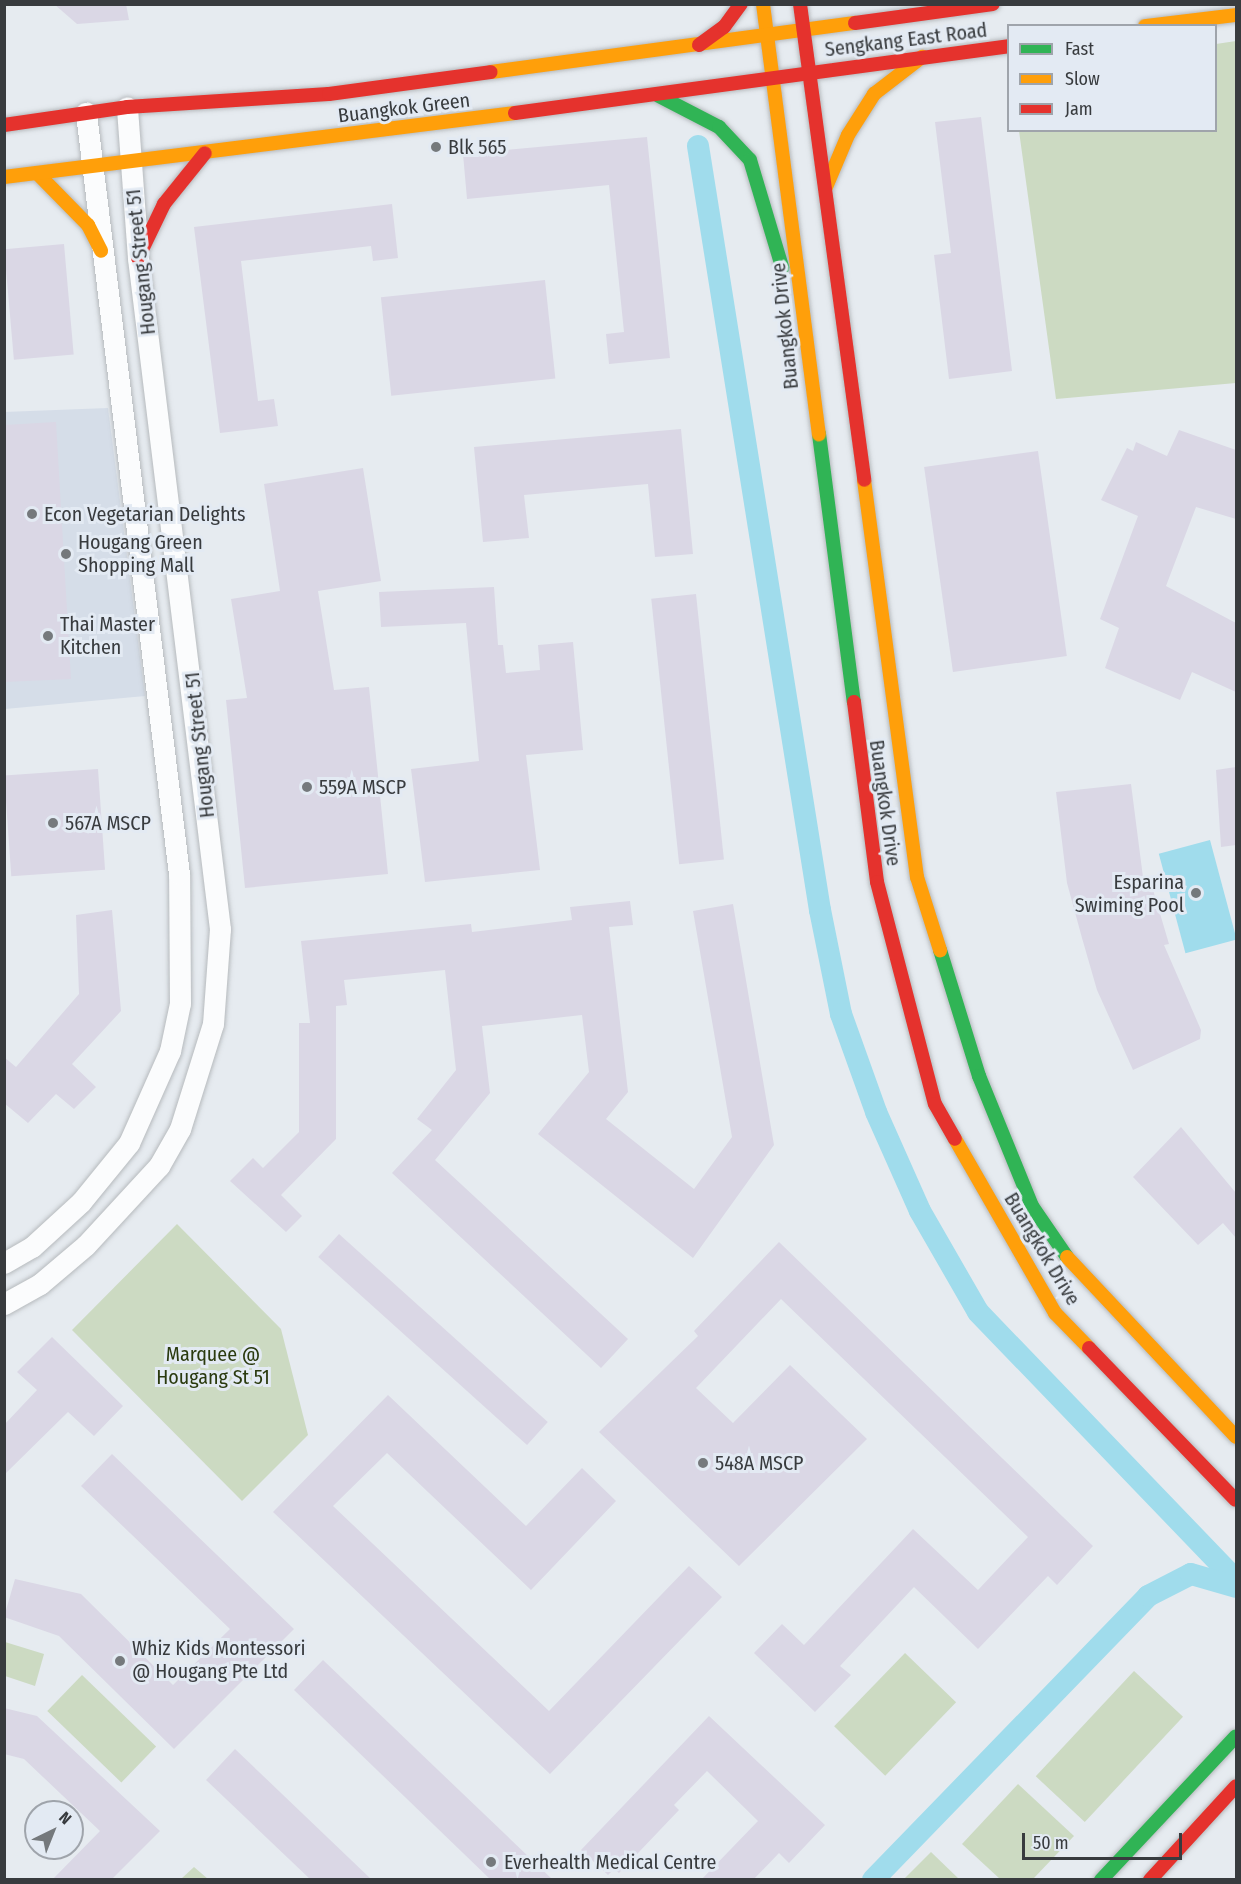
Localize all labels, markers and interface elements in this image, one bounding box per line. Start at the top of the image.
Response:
street label: Sengkang East Road [824,18,988,62]
legend [1007,24,1217,132]
text: Fast [1065,38,1094,60]
text: Slow [1065,68,1100,90]
street label: Buangkok Green [337,88,471,128]
text: Jam [1065,98,1093,120]
place label: Blk 565 [448,135,506,159]
marker: Blk 565 [429,140,443,154]
street label: Hougang Street 51 [121,188,161,336]
street label: Buangkok Drive [766,262,804,390]
place label: Econ Vegetarian Delights [44,502,246,526]
marker: Econ Vegetarian Delights [25,507,39,521]
place label: Hougang Green Shopping Mall [78,530,203,577]
marker: Hougang Green Shopping Mall [59,547,73,561]
place label: Thai Master Kitchen [60,612,155,659]
marker: Thai Master Kitchen [41,629,55,643]
street label: Hougang Street 51 [180,671,220,819]
street label: Buangkok Drive [864,738,906,868]
place label: 559A MSCP [319,775,406,799]
marker: 559A MSCP [300,780,314,794]
place label: 567A MSCP [65,811,151,835]
marker: 567A MSCP [46,816,60,830]
place label: Esparina Swiming Pool [1075,870,1184,917]
marker: Esparina Swiming Pool [1189,886,1203,900]
street label: Buangkok Drive [999,1188,1085,1310]
park label: Marquee @ Hougang St 51 [156,1343,270,1390]
place label: 548A MSCP [715,1451,804,1475]
marker: 548A MSCP [696,1456,710,1470]
place label: Whiz Kids Montessori @ Hougang Pte Ltd [132,1637,306,1684]
marker: Whiz Kids Montessori @ Hougang Pte Ltd [113,1654,127,1668]
north arrow [24,1800,84,1860]
text: N [55,1808,75,1828]
scale bar [1025,1821,1186,1859]
text: 50 m [1033,1832,1069,1854]
place label: Everhealth Medical Centre [504,1850,716,1874]
marker: Everhealth Medical Centre [482,1853,500,1871]

